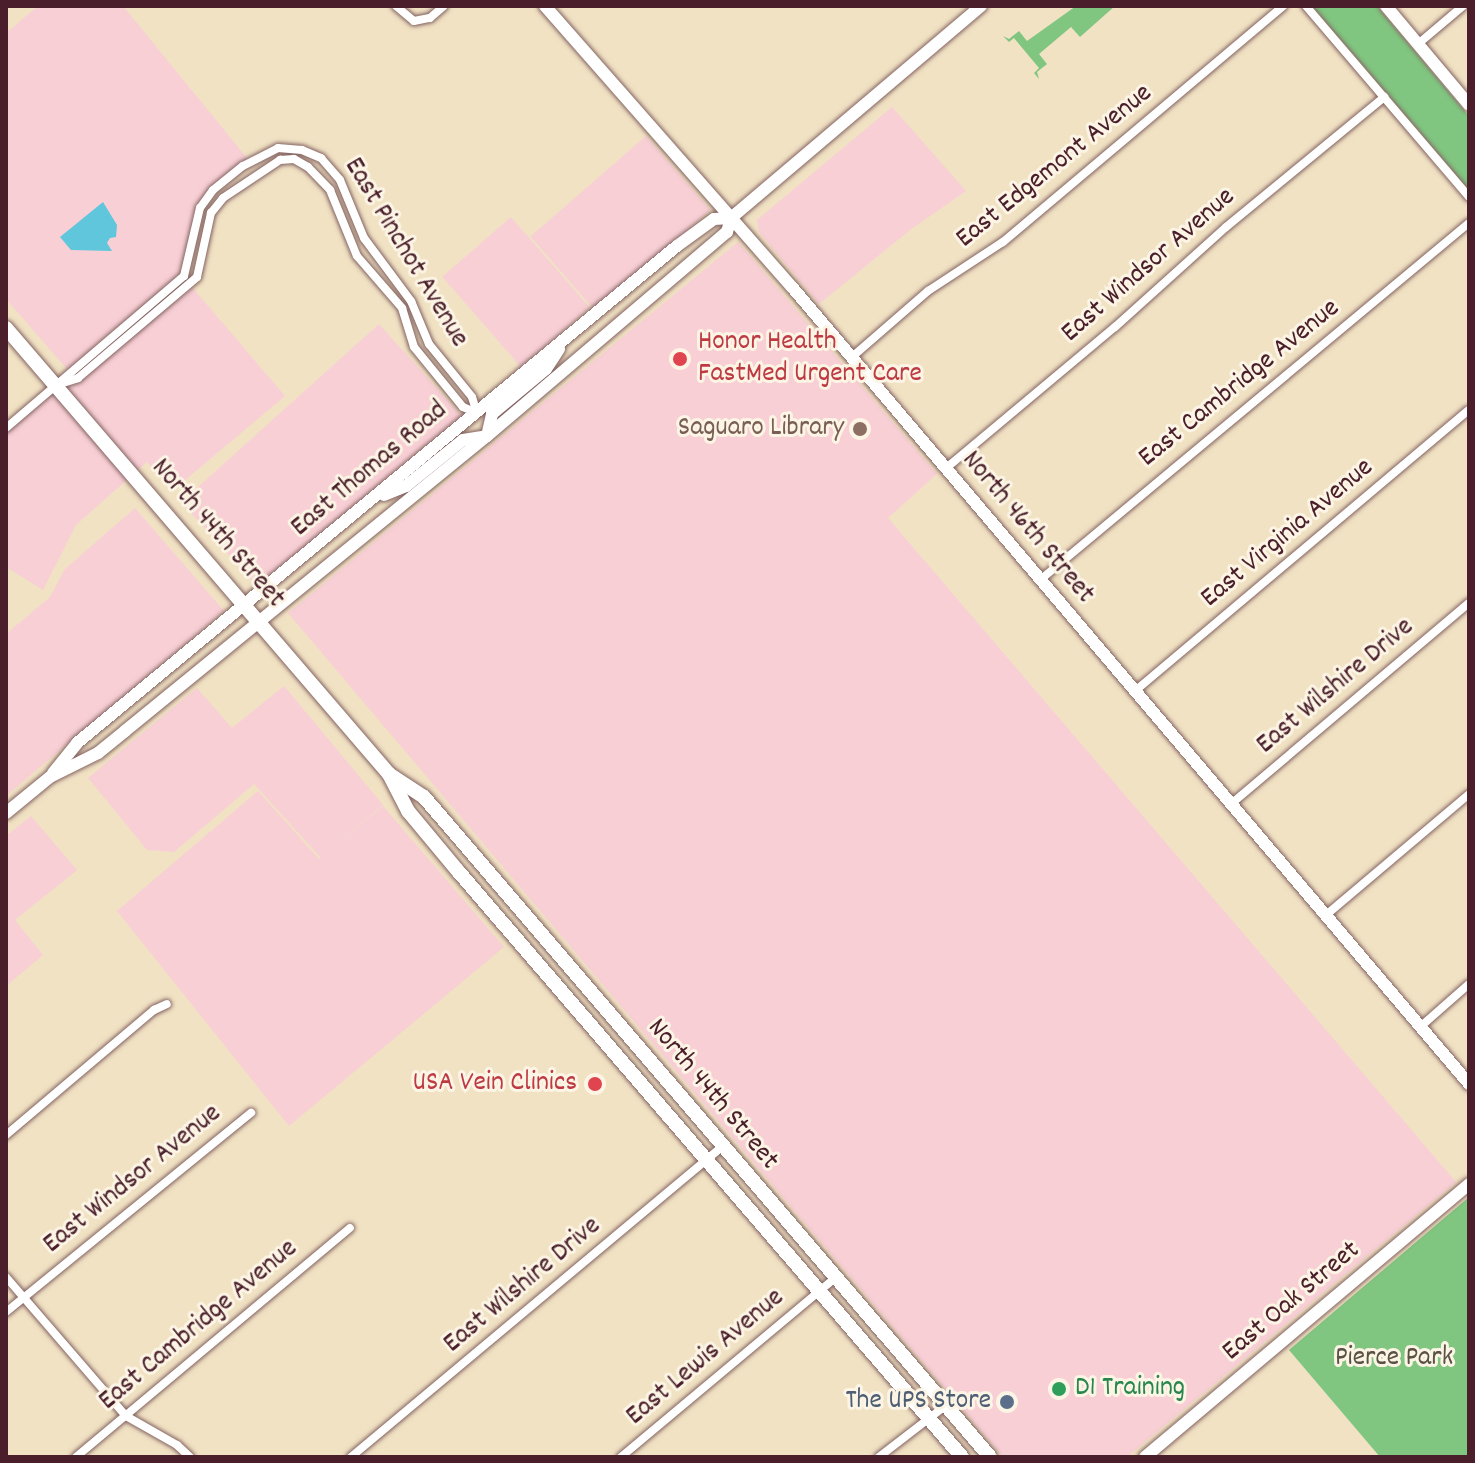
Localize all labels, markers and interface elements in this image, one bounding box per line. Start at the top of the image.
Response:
street label: East Edgemont Avenue [950,78,1160,256]
street label: East Pinchot Avenue [335,152,475,354]
street label: East Windsor Avenue [1055,181,1243,351]
street label: East Cambridge Avenue [1133,293,1347,475]
place label: Honor Health FastMed Urgent Care [698,326,922,392]
marker: Honor Health FastMed Urgent Care [669,348,691,370]
street label: East Thomas Road [285,395,455,545]
place label: Saguaro Library [678,412,844,446]
marker: Saguaro Library [851,420,869,438]
street label: North 46th Street [953,445,1101,611]
street label: North 44th Street [143,452,291,616]
street label: East Virginia Avenue [1195,452,1381,616]
street label: East Wilshire Drive [1250,611,1422,763]
street label: North 44th Street [639,1013,785,1177]
place label: USA Vein Clinics [412,1067,577,1101]
marker: USA Vein Clinics [584,1073,606,1095]
street label: East Windsor Avenue [37,1098,229,1262]
street label: East Wilshire Drive [437,1210,609,1362]
street label: East Cambridge Avenue [93,1233,305,1419]
street label: East Oak Street [1216,1235,1368,1369]
street label: East Lewis Avenue [620,1282,792,1434]
park label: Pierce Park [1335,1342,1453,1376]
place label: D1 Training [1075,1372,1185,1406]
marker: D1 Training [1050,1380,1068,1398]
place label: The UPS Store [845,1385,991,1419]
marker: The UPS Store [998,1393,1016,1411]

